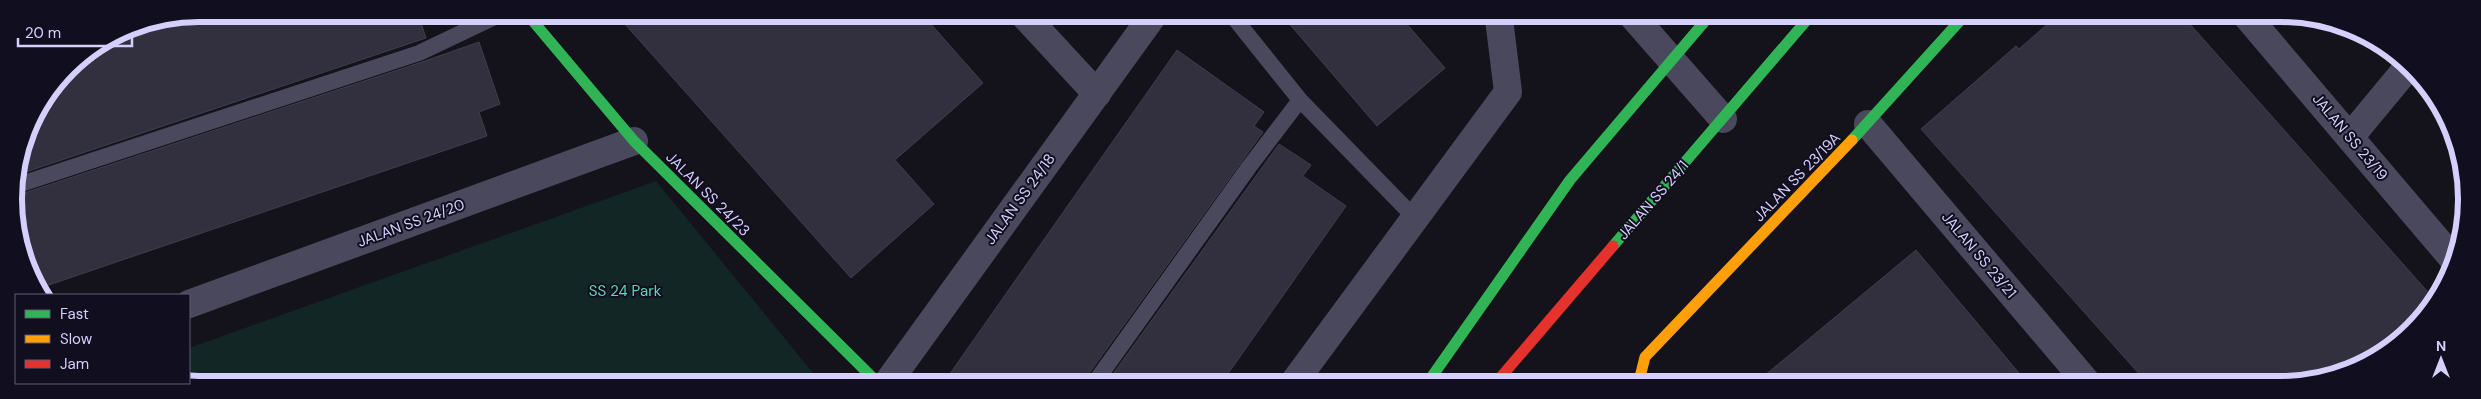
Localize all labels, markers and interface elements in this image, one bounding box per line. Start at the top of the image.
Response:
scale bar [18,15,131,47]
text: 20 m [25,23,61,43]
street label: JALAN SS 23/19 [2308,89,2392,185]
street label: JALAN SS 23/19A [1749,128,1845,226]
street label: JALAN SS 24/23 [662,148,754,240]
street label: JALAN SS 24/18 [980,150,1060,248]
street label: JALAN SS 24/1 [1613,156,1693,244]
street label: JALAN SS 24/20 [355,194,467,252]
street label: JALAN SS 23/21 [1937,208,2021,302]
park label: SS 24 Park [589,281,662,301]
legend [15,294,190,384]
text: Fast [60,304,89,324]
text: Slow [60,329,93,349]
north arrow [2416,334,2466,384]
text: N [2436,337,2446,355]
text: Jam [60,354,89,374]

